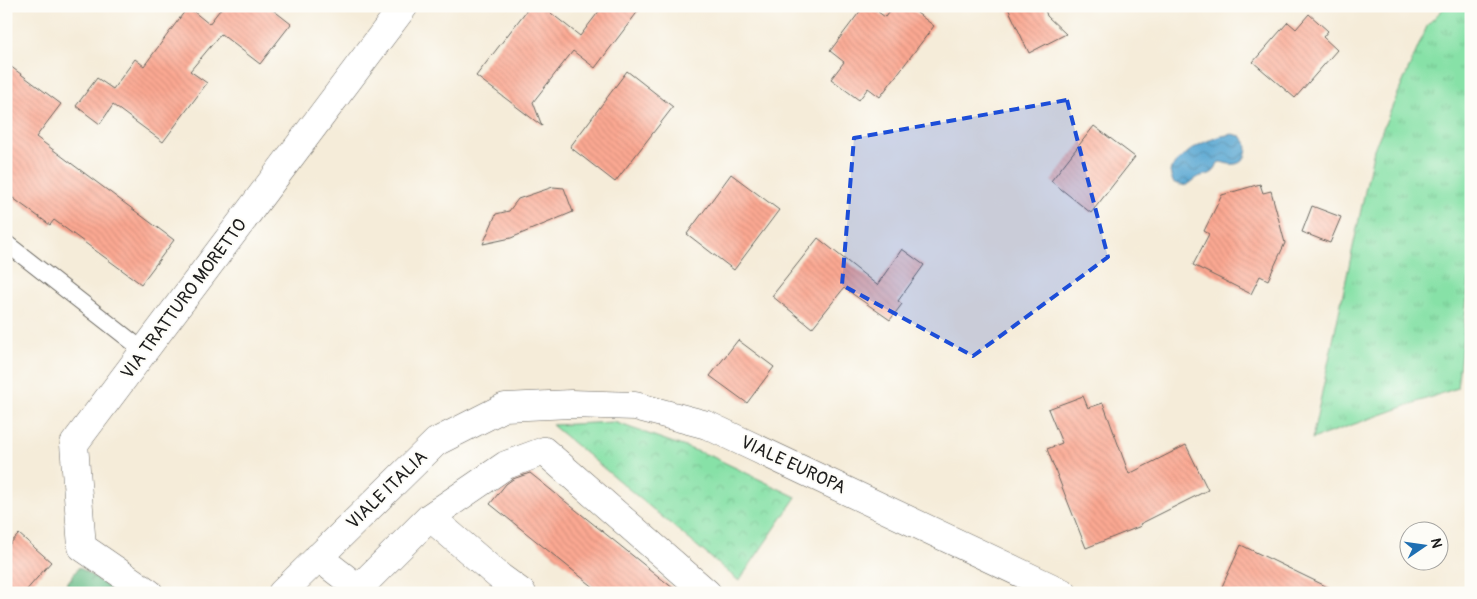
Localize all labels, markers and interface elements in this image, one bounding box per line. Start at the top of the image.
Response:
street label: VIA TRATTURO MORETTO [116,214,252,384]
street label: VIALE EUROPA [737,431,850,500]
street label: VIALE ITALIA [342,445,433,534]
north arrow [1400,522,1450,572]
text: N [1427,537,1446,550]

